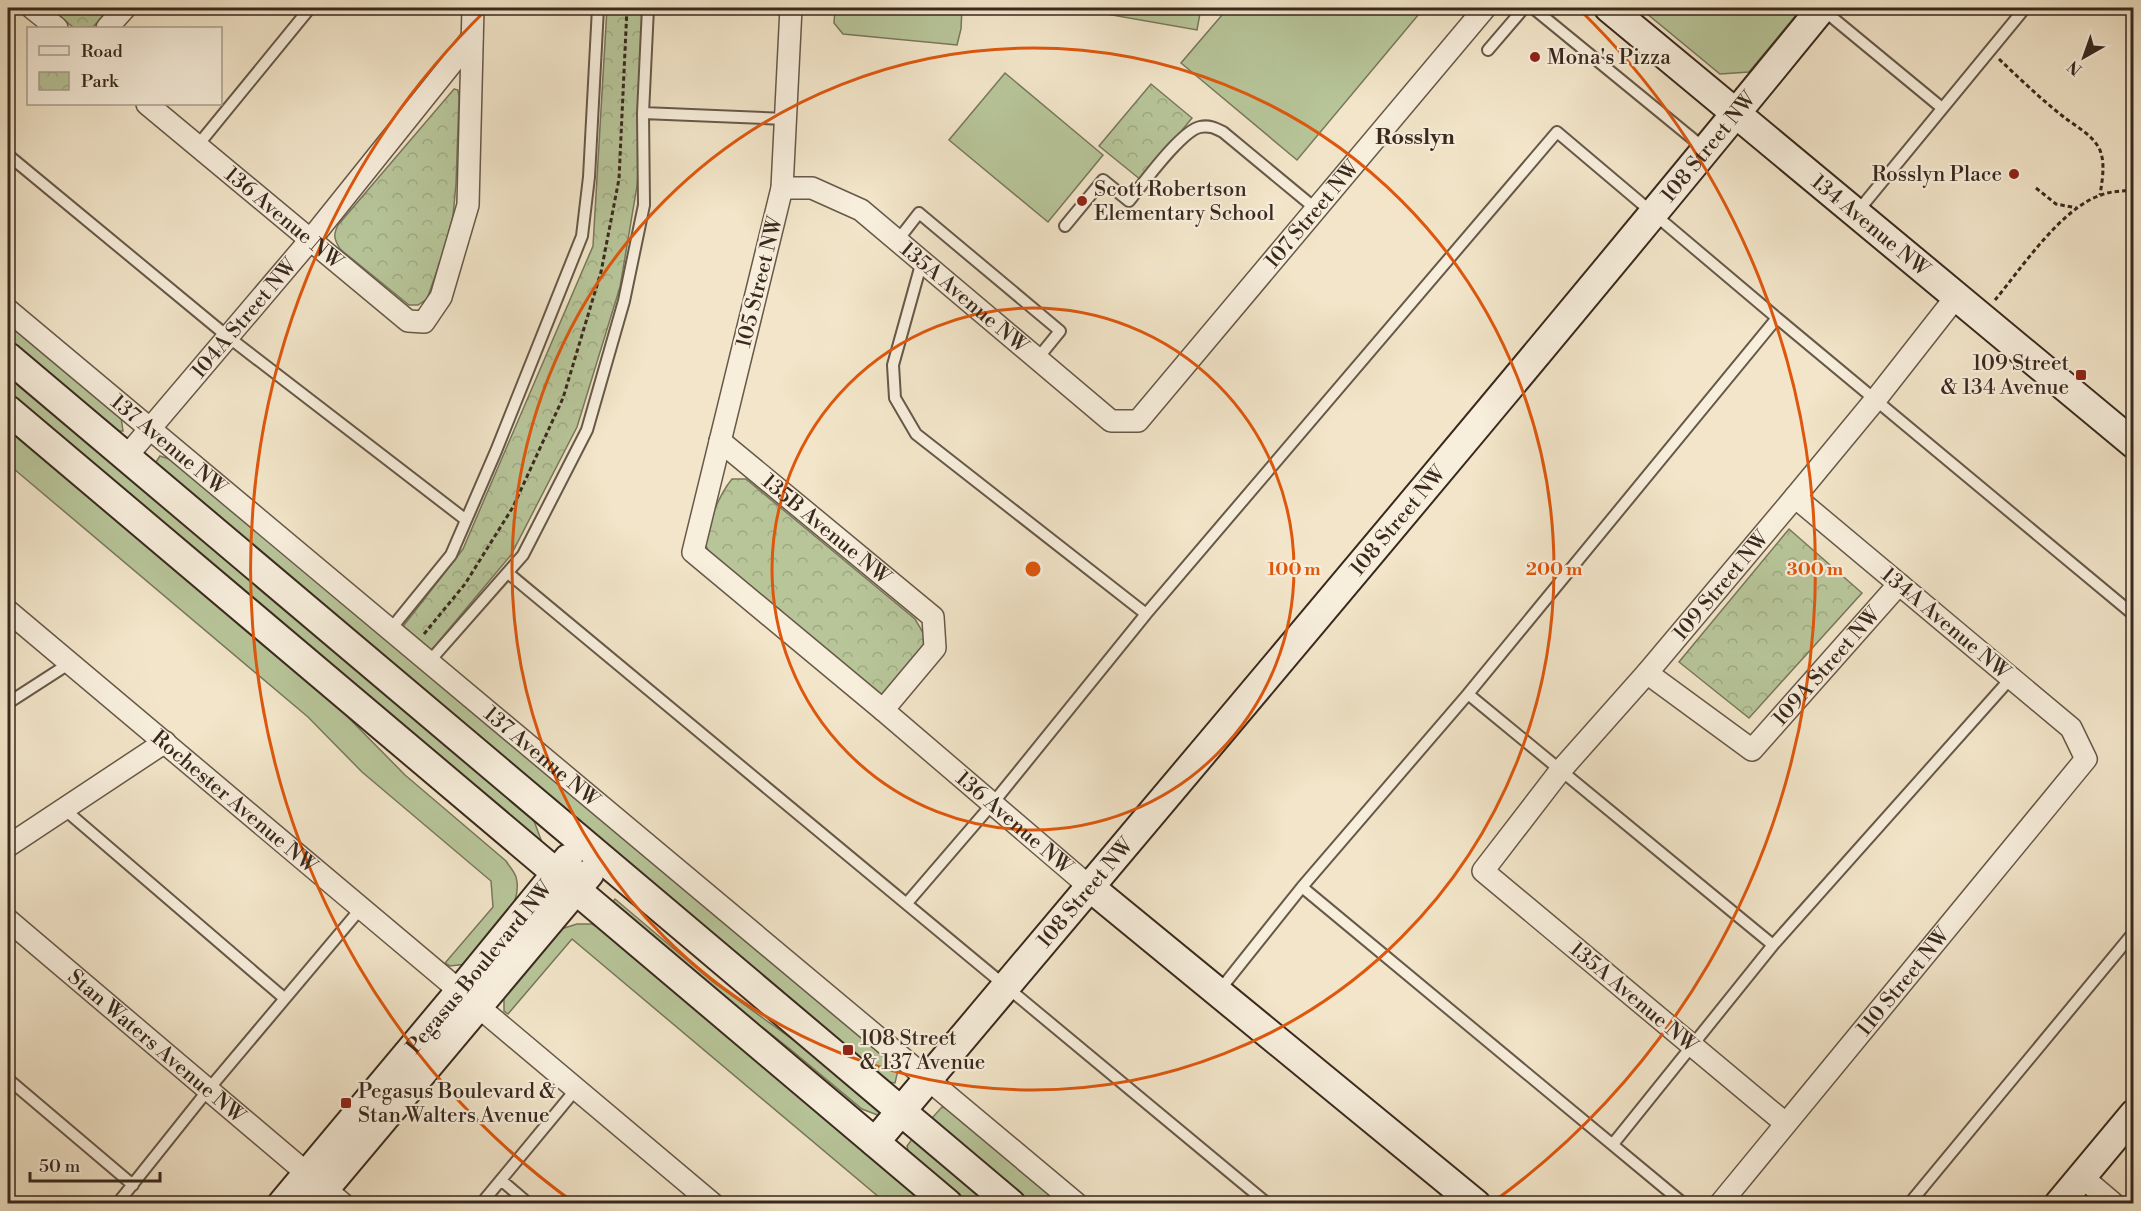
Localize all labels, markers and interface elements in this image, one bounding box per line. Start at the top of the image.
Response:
legend [27,27,222,105]
north arrow [2054,27,2114,87]
text: Road [81,40,124,63]
place label: Mona's Pizza [1547,45,1671,71]
marker: Mona's Pizza [1528,50,1542,64]
text: N [2063,56,2086,79]
text: Park [81,70,120,93]
street label: 108 Street NW [1656,86,1763,208]
district label: Rosslyn [1375,124,1455,151]
street label: 107 Street NW [1260,155,1366,274]
street label: 136 Avenue NW [219,162,348,276]
place label: Rosslyn Place [1872,162,2002,188]
marker: Rosslyn Place [2007,167,2021,181]
street label: 134 Avenue NW [1805,169,1935,283]
place label: Scott Robertson Elementary School [1094,177,1274,227]
marker: Scott Robertson Elementary School [1075,194,1089,208]
street label: 105 Street NW [731,213,789,351]
street label: 135A Avenue NW [895,237,1034,360]
street label: 104A Street NW [186,253,303,384]
place label: 109 Street & 134 Avenue [1941,351,2070,401]
marker: 109 Street & 134 Avenue [2074,368,2088,382]
street label: 137 Avenue NW [105,390,233,502]
street label: 108 Street NW [1345,460,1452,582]
street label: 135B Avenue NW [756,469,896,591]
street label: 109 Street NW [1668,525,1776,646]
text: 100 m [1267,558,1321,581]
text: 200 m [1526,558,1583,581]
text: 300 m [1787,558,1844,581]
centre of rings [1023,559,1043,579]
street label: 134A Avenue NW [1876,562,2016,686]
street label: 109A Street NW [1767,602,1887,732]
street label: 137 Avenue NW [478,701,605,814]
street label: Rochester Avenue NW [146,725,323,880]
street label: 136 Avenue NW [950,766,1078,881]
street label: 108 Street NW [1032,832,1140,954]
street label: Pegasus Boulevard NW [401,876,559,1060]
street label: 110 Street NW [1852,922,1956,1042]
street label: 135A Avenue NW [1564,937,1703,1059]
street label: Stan Waters Avenue NW [62,964,251,1130]
place label: 108 Street & 137 Avenue [860,1026,985,1076]
marker: 108 Street & 137 Avenue [841,1043,855,1057]
place label: Pegasus Boulevard & Stan Walters Avenue [358,1079,556,1129]
marker: Pegasus Boulevard & Stan Walters Avenue [339,1096,353,1110]
scale bar [30,1145,160,1183]
text: 50 m [39,1155,81,1178]

